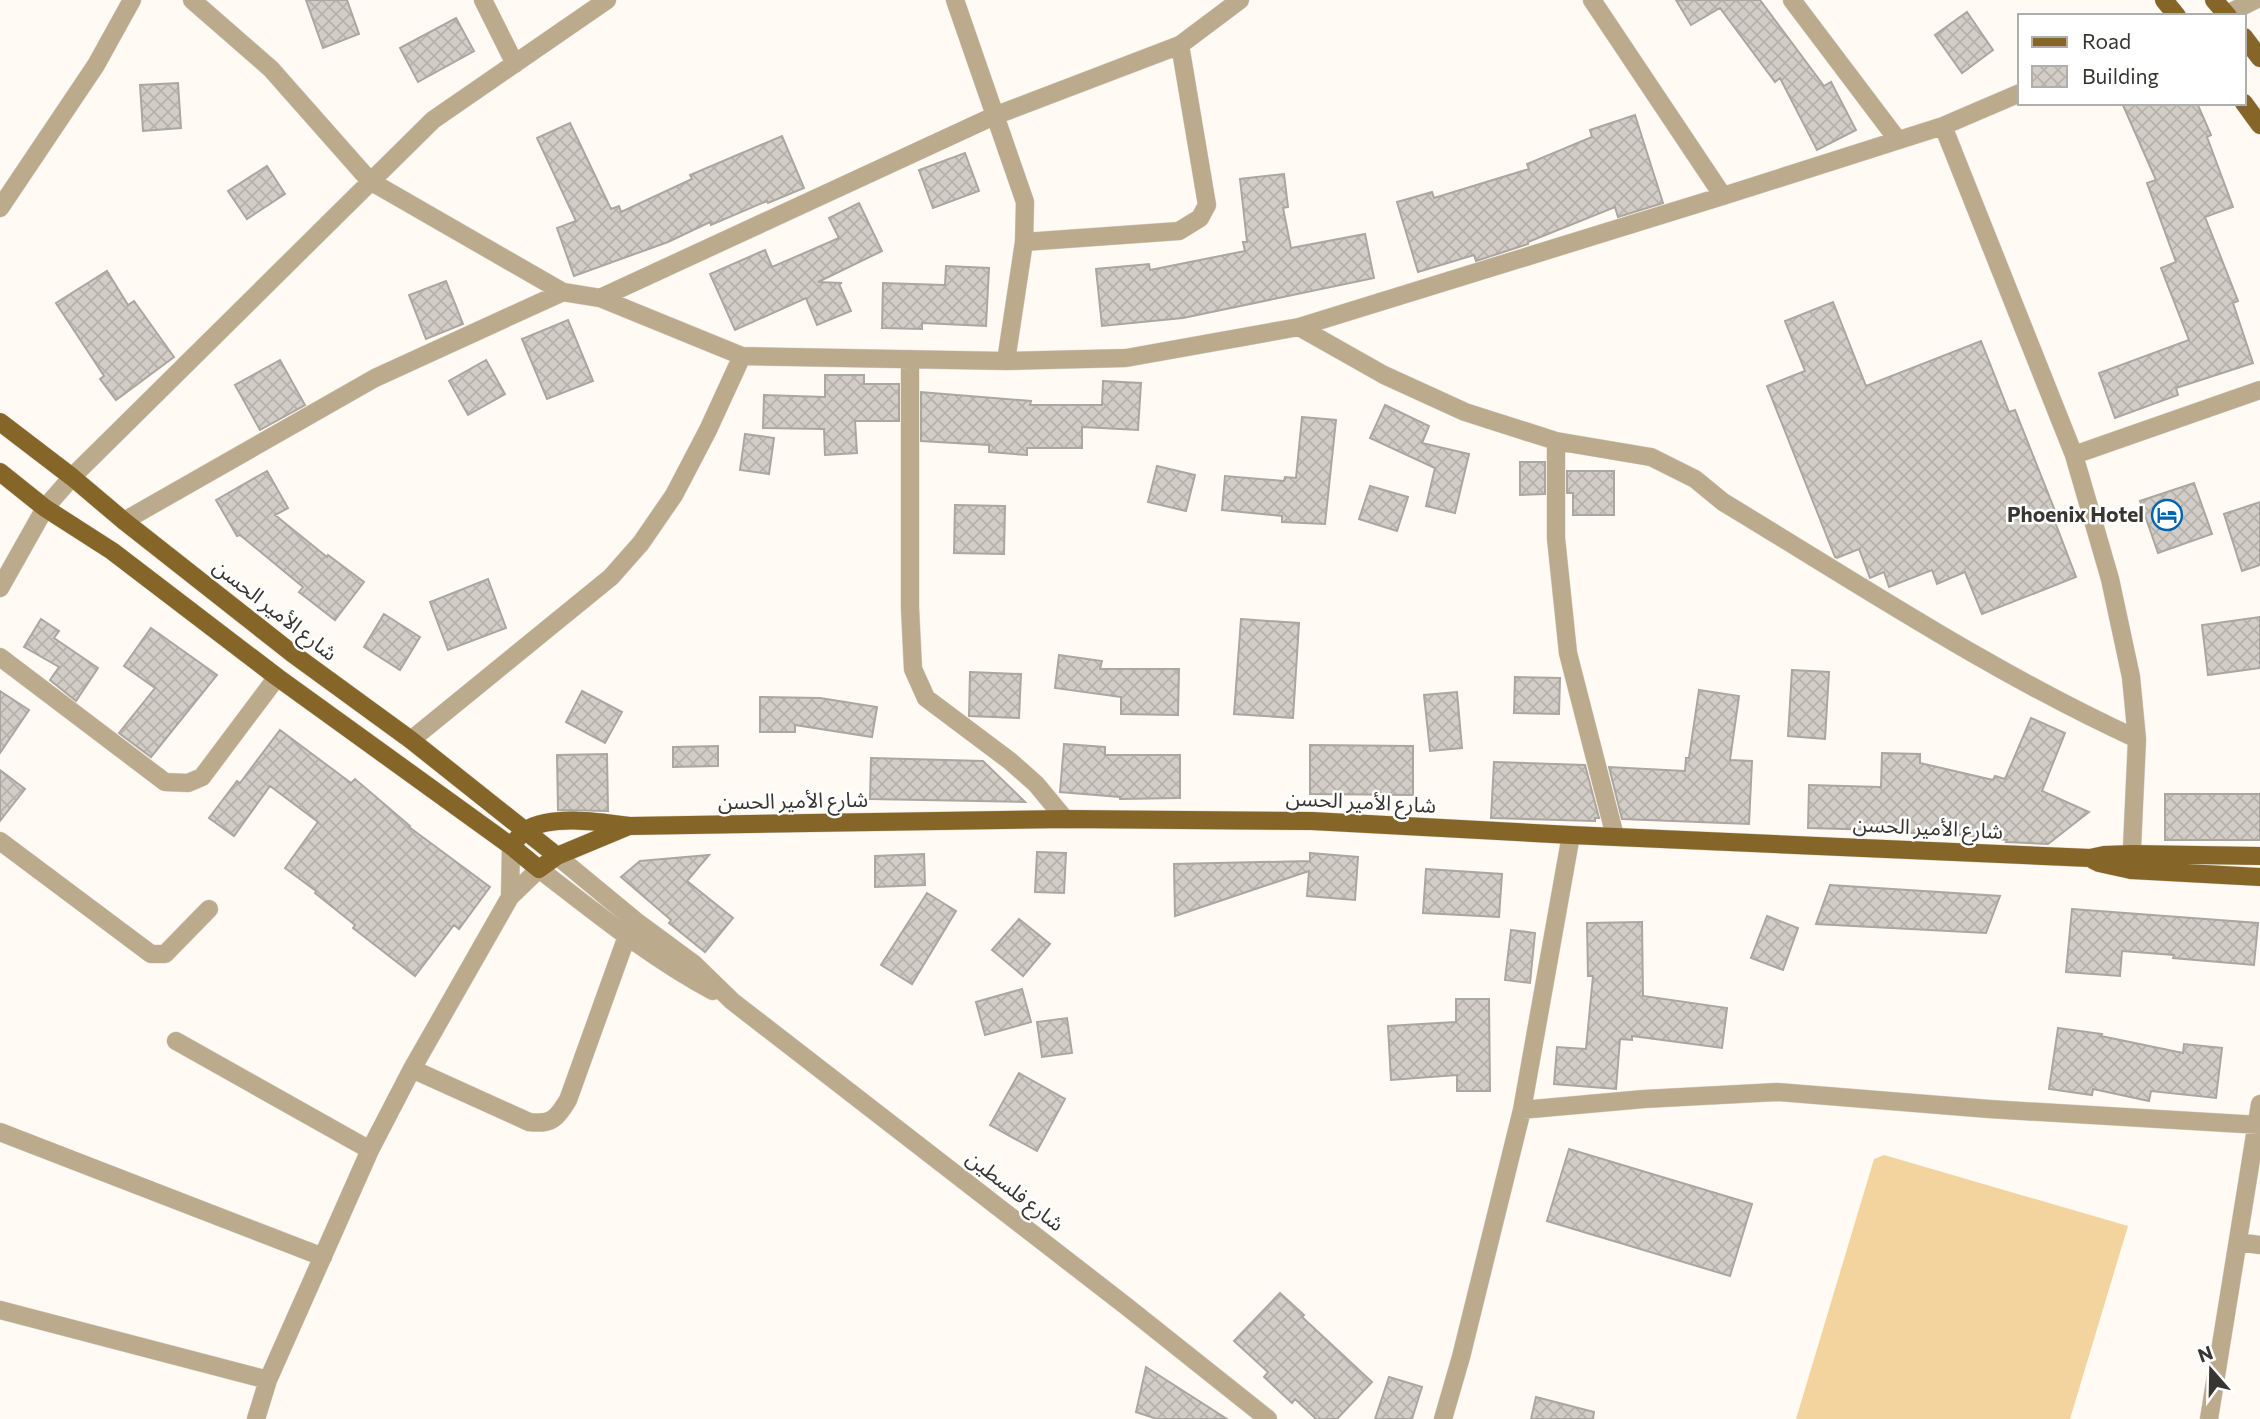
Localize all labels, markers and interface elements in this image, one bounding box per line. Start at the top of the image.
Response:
legend [2018,14,2246,105]
text: Road [2082,28,2131,53]
text: Building [2082,63,2159,88]
hotel icon: Phoenix Hotel [2150,498,2184,532]
place label: Phoenix Hotel [2007,501,2144,526]
street label: شارع الأمير الحسن [207,553,343,668]
street label: شارع الأمير الحسن [1285,784,1437,821]
street label: شارع الأمير الحسن [718,786,868,817]
street label: شارع الأمير الحسن [1852,810,2004,847]
street label: شارع فلسطين [960,1144,1070,1239]
north arrow [2176,1335,2246,1405]
text: N [2194,1340,2216,1367]

